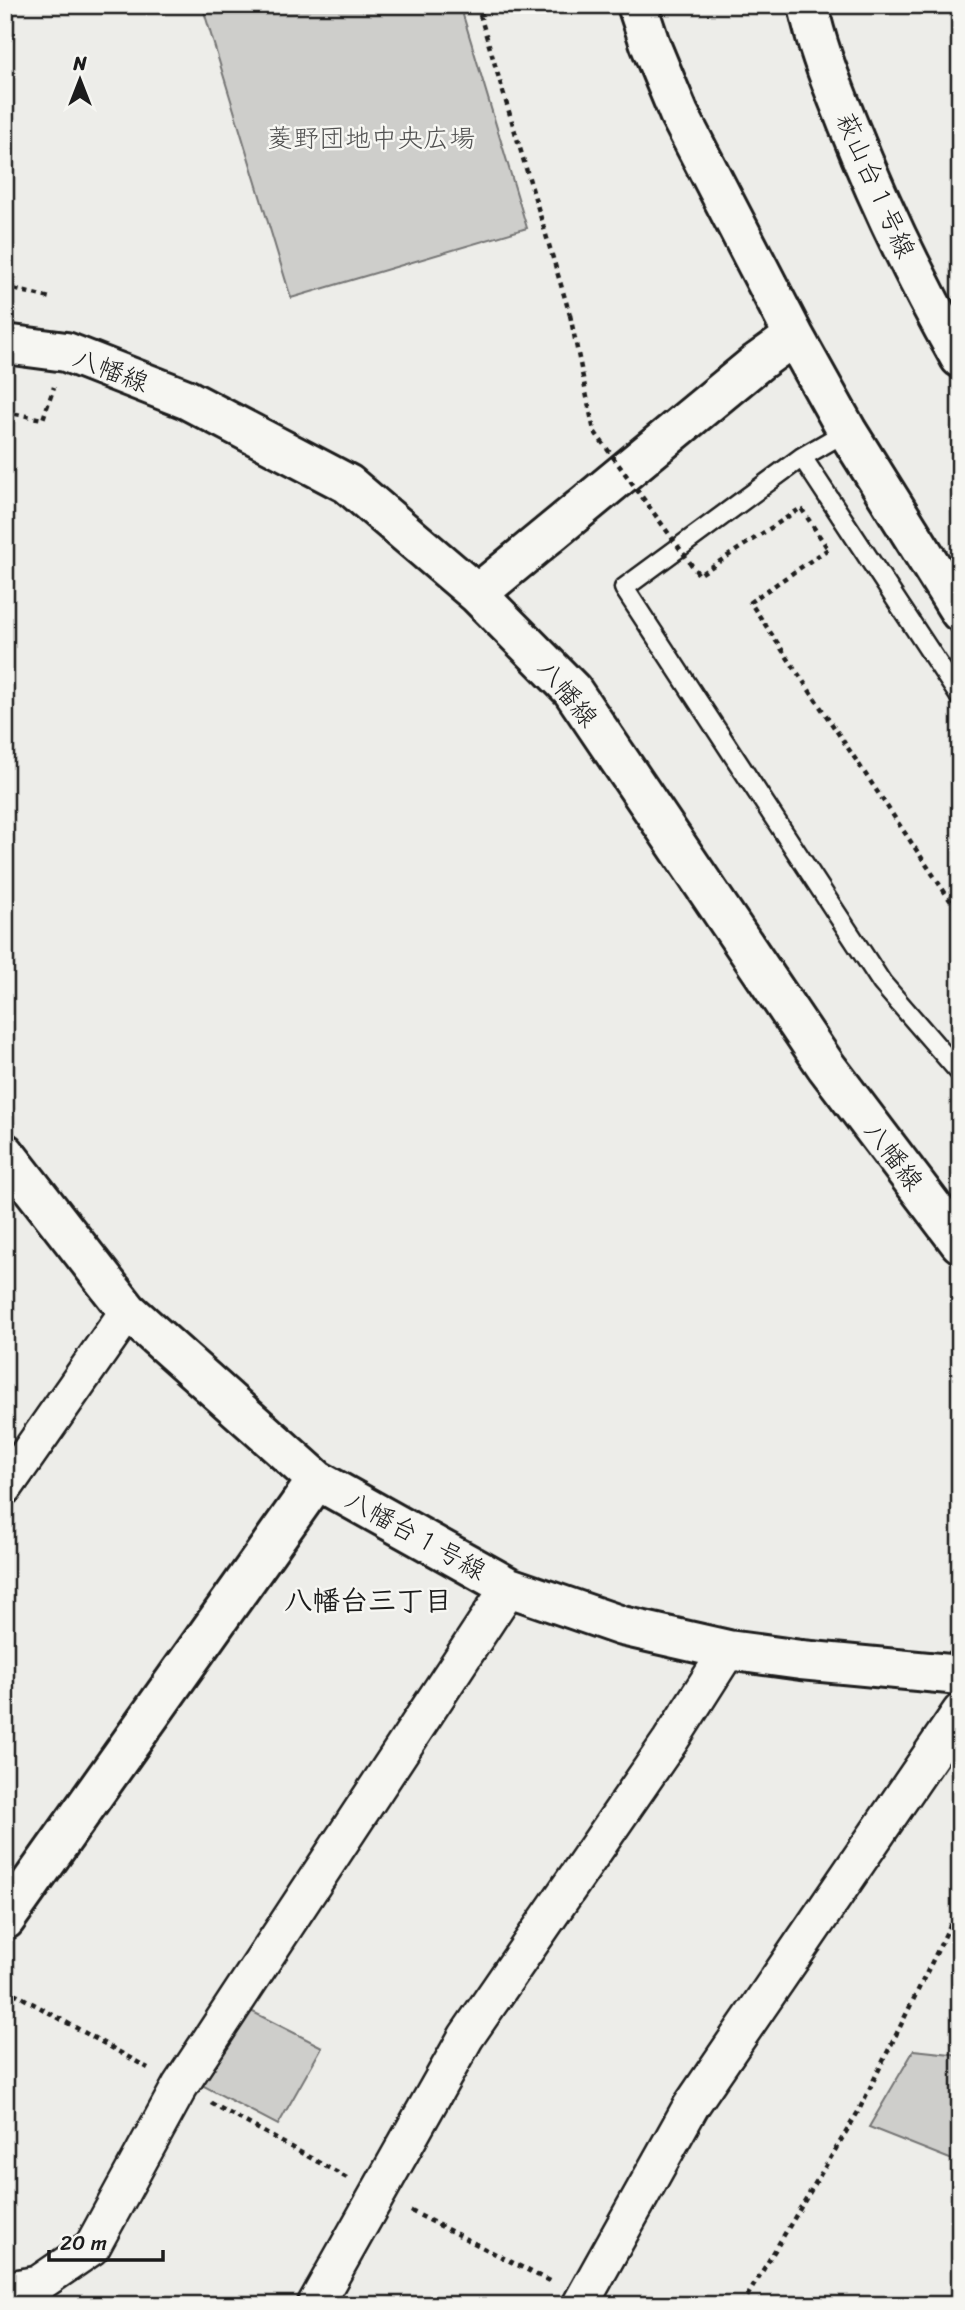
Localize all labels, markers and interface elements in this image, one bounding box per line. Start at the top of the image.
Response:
north arrow [46,46,116,116]
text: N [72,47,87,80]
street label: 萩山台１号線 [823,104,929,266]
park label: 菱野団地中央広場 [267,115,475,161]
street label: 八幡線 [66,335,156,405]
street label: 八幡線 [526,648,610,738]
street label: 八幡線 [852,1111,936,1201]
street label: 八幡台１号線 [337,1477,495,1593]
district label: 八幡台三丁目 [284,1576,452,1625]
scale bar [49,2219,163,2263]
text: 20 m [60,2224,107,2262]

